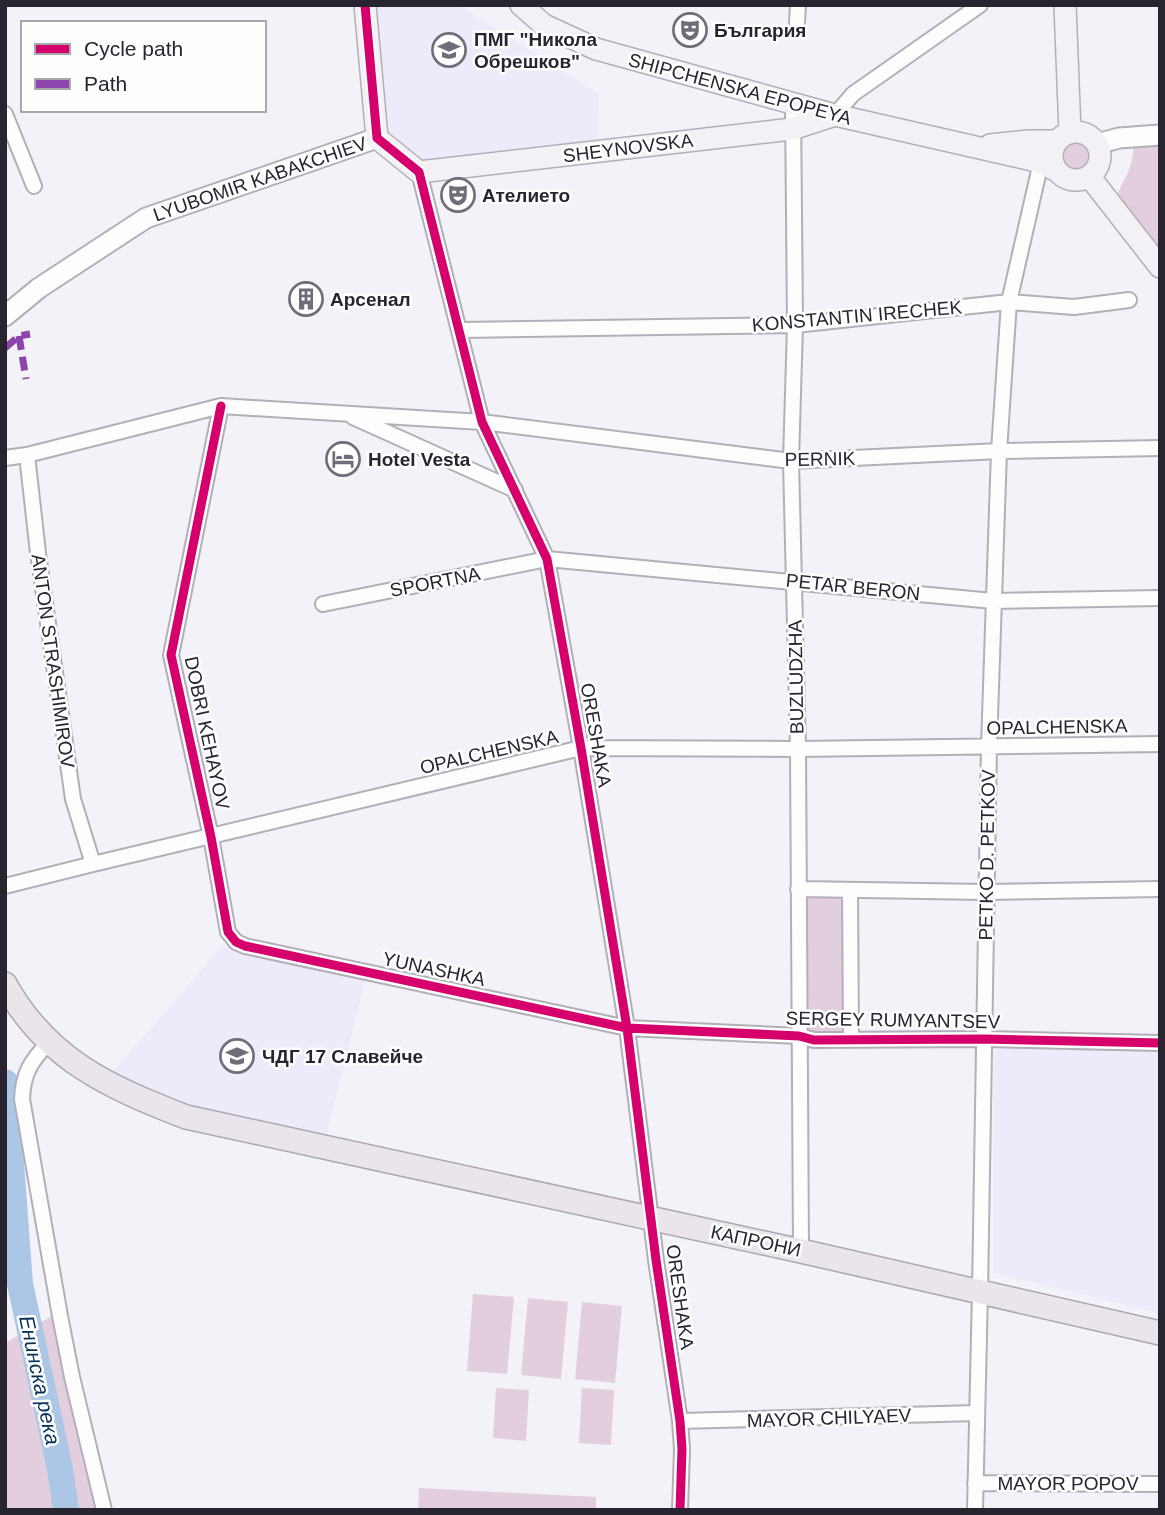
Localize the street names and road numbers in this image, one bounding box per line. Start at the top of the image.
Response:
street label: SHIPCHENSKA EPOPEYA [626,49,854,129]
street label: SHEYNOVSKA [562,130,695,166]
street label: LYUBOMIR KABAKCHIEV [150,132,370,225]
street label: KONSTANTIN IRECHEK [751,296,963,336]
street label: PERNIK [784,448,856,470]
street label: ANTON STRASHIMIROV [28,553,78,770]
street label: SPORTNA [388,563,482,601]
street label: PETAR BERON [785,570,921,604]
street label: BUZLUDZHA [785,619,807,734]
street label: DOBRI KEHAYOV [181,655,234,812]
street label: ORESHAKA [576,681,616,789]
street label: OPALCHENSKA [986,715,1128,739]
street label: OPALCHENSKA [418,726,560,778]
street label: PETKO D. PETKOV [975,769,999,941]
street label: YUNASHKA [381,948,488,990]
street label: SERGEY RUMYANTSEV [785,1008,1001,1032]
street label: КАПРОНИ [709,1221,803,1261]
street label: ORESHAKA [662,1243,698,1351]
street label: MAYOR CHILYAEV [746,1405,912,1431]
street label: MAYOR POPOV [997,1473,1139,1494]

